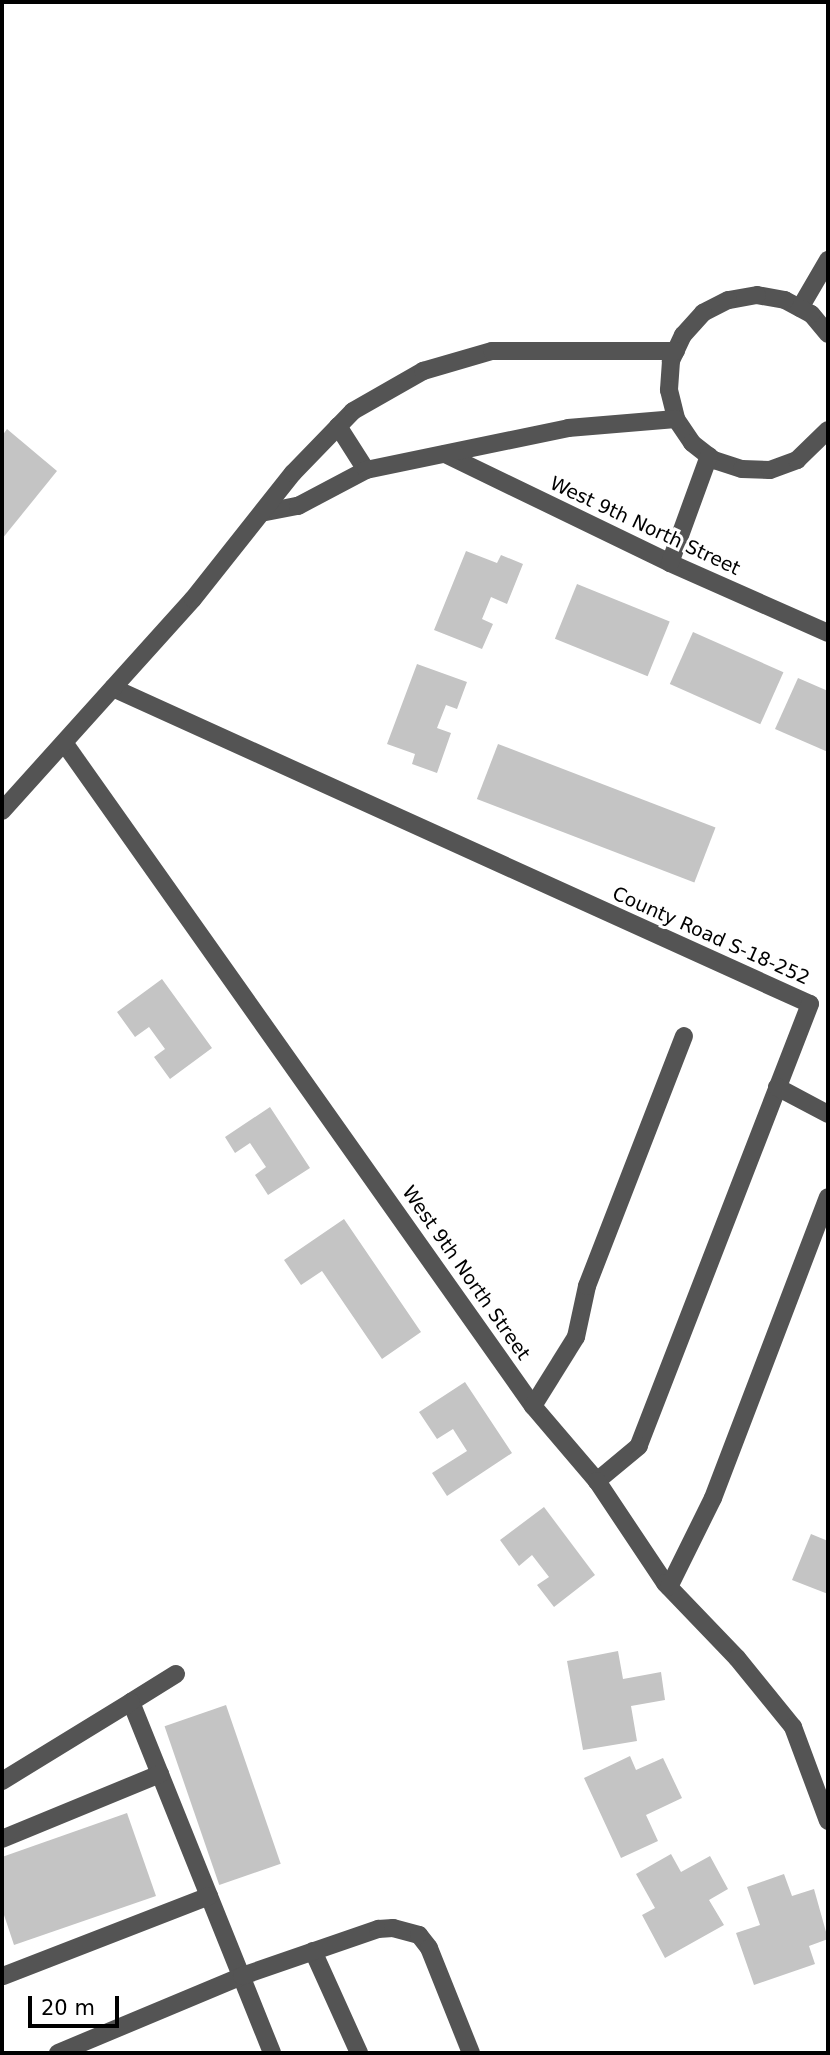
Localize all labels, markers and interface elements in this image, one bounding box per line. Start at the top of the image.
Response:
street label: West 9th North Street [546,472,744,580]
street label: County Road S-18-252 [609,882,813,990]
street label: West 9th North Street [397,1182,535,1364]
scale bar [32,1982,122,2026]
text: 20 m [41,1996,95,2020]

